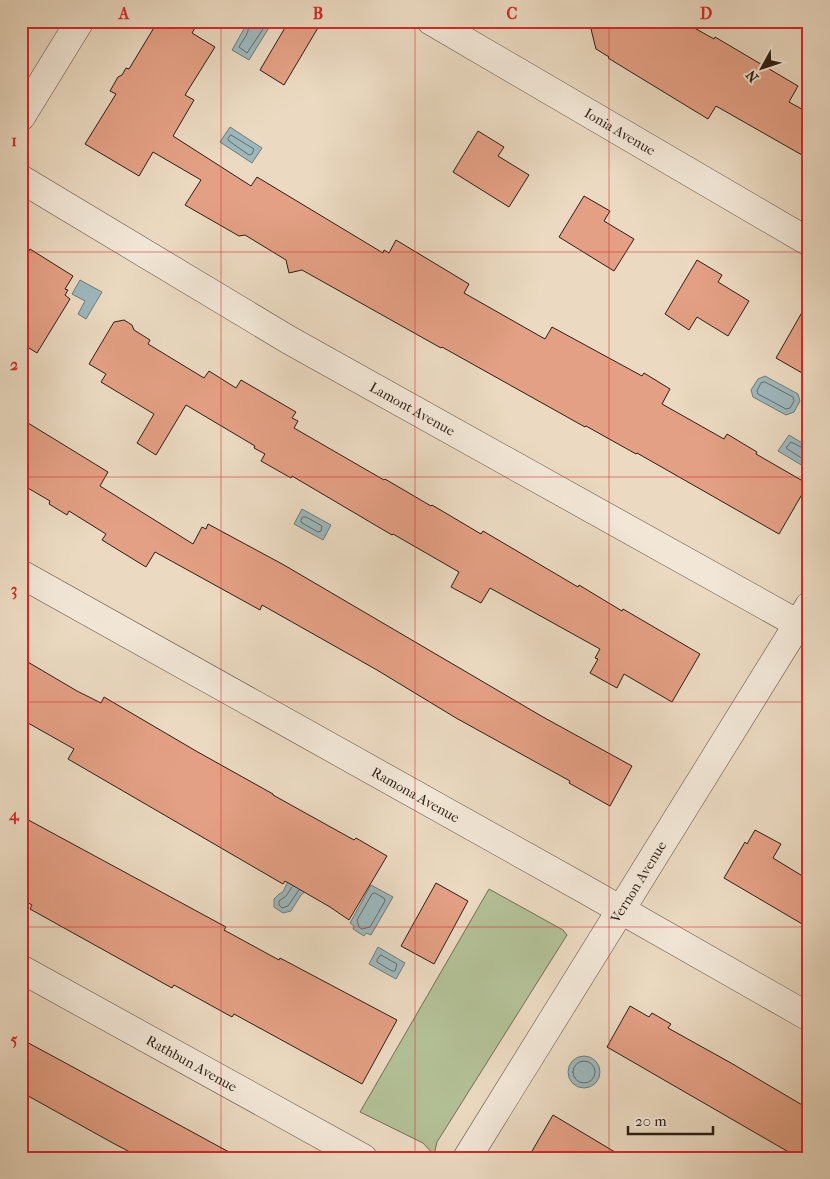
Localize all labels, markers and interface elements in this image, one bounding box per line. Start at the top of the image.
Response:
text: A [118,4,130,23]
text: B [313,4,323,23]
text: C [507,4,518,23]
text: D [700,4,712,23]
north arrow [738,42,788,92]
text: N [742,66,762,86]
street label: Ionia Avenue [581,105,658,159]
text: 1 [11,131,17,150]
text: 2 [10,355,18,374]
street label: Lamont Avenue [367,379,458,440]
text: 3 [11,580,17,600]
street label: Ramona Avenue [368,764,462,827]
text: 4 [8,805,20,825]
street label: Vernon Avenue [606,838,670,927]
text: 5 [11,1030,18,1049]
street label: Rathbun Avenue [143,1032,240,1096]
scale bar [628,1104,712,1136]
text: 20 m [635,1112,667,1130]

